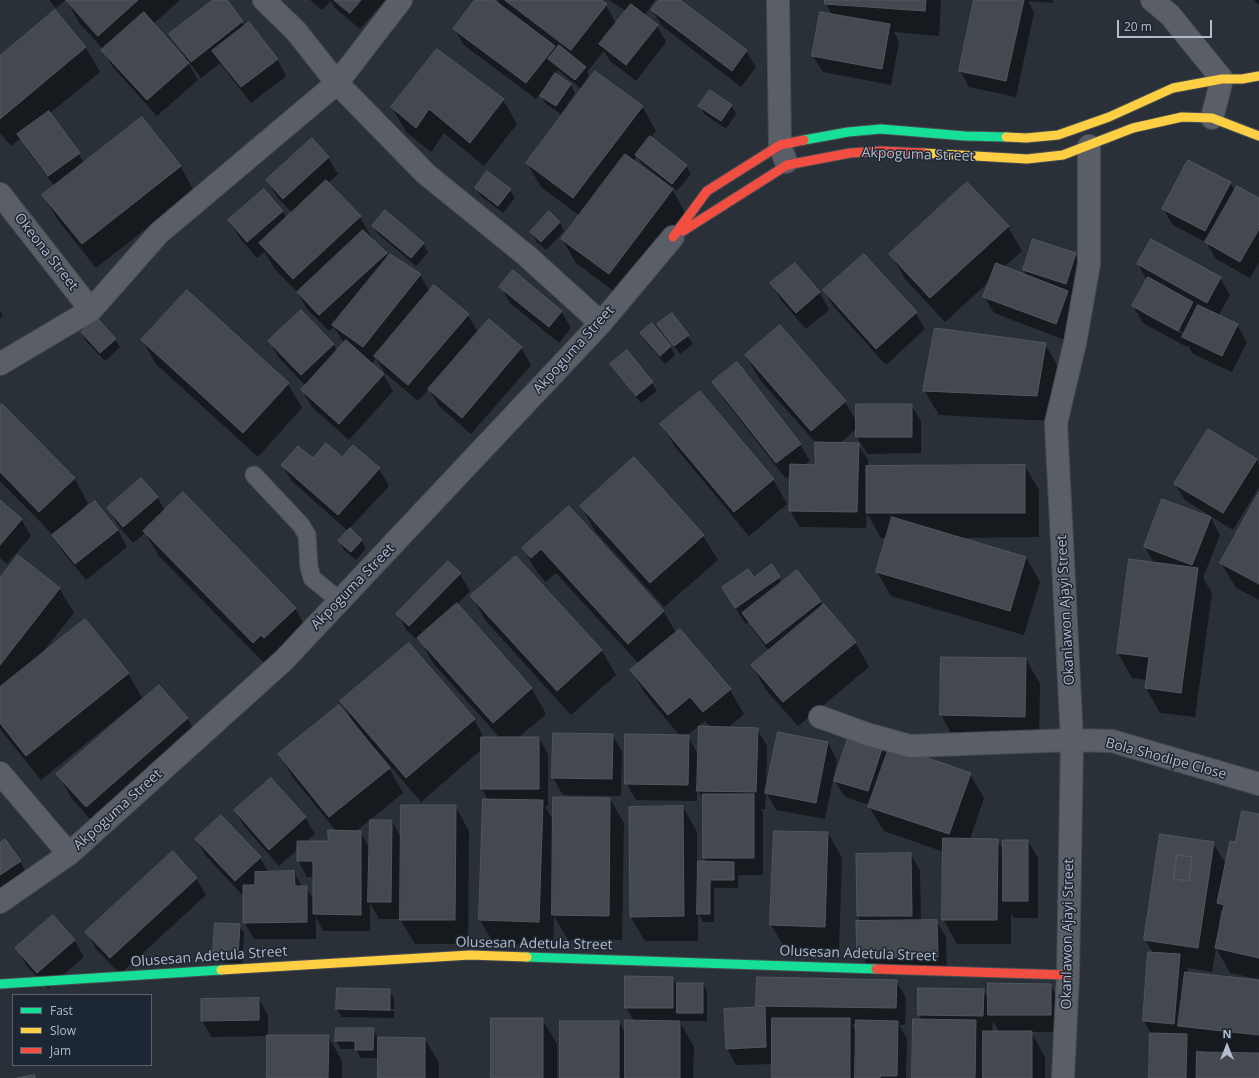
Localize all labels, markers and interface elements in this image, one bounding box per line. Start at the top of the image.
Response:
scale bar [1119,12,1214,38]
text: 20 m [1124,18,1152,35]
street label: Akpoguma Street [861,145,975,165]
street label: Okeona Street [11,210,81,294]
street label: Akpoguma Street [530,302,618,398]
street label: Okanlawon Ajayi Street [1054,534,1078,686]
street label: Akpoguma Street [308,541,398,633]
street label: Bola Shodipe Close [1104,735,1228,783]
street label: Akpoguma Street [70,766,166,854]
street label: Okanlawon Ajayi Street [1058,858,1078,1010]
street label: Olusesan Adetula Street [455,934,613,954]
street label: Olusesan Adetula Street [130,943,288,971]
street label: Olusesan Adetula Street [779,943,937,965]
legend [12,994,152,1066]
text: Fast [50,1002,73,1019]
text: Slow [50,1022,76,1039]
north arrow [1207,1026,1247,1066]
text: N [1223,1026,1231,1041]
text: Jam [50,1042,71,1059]

